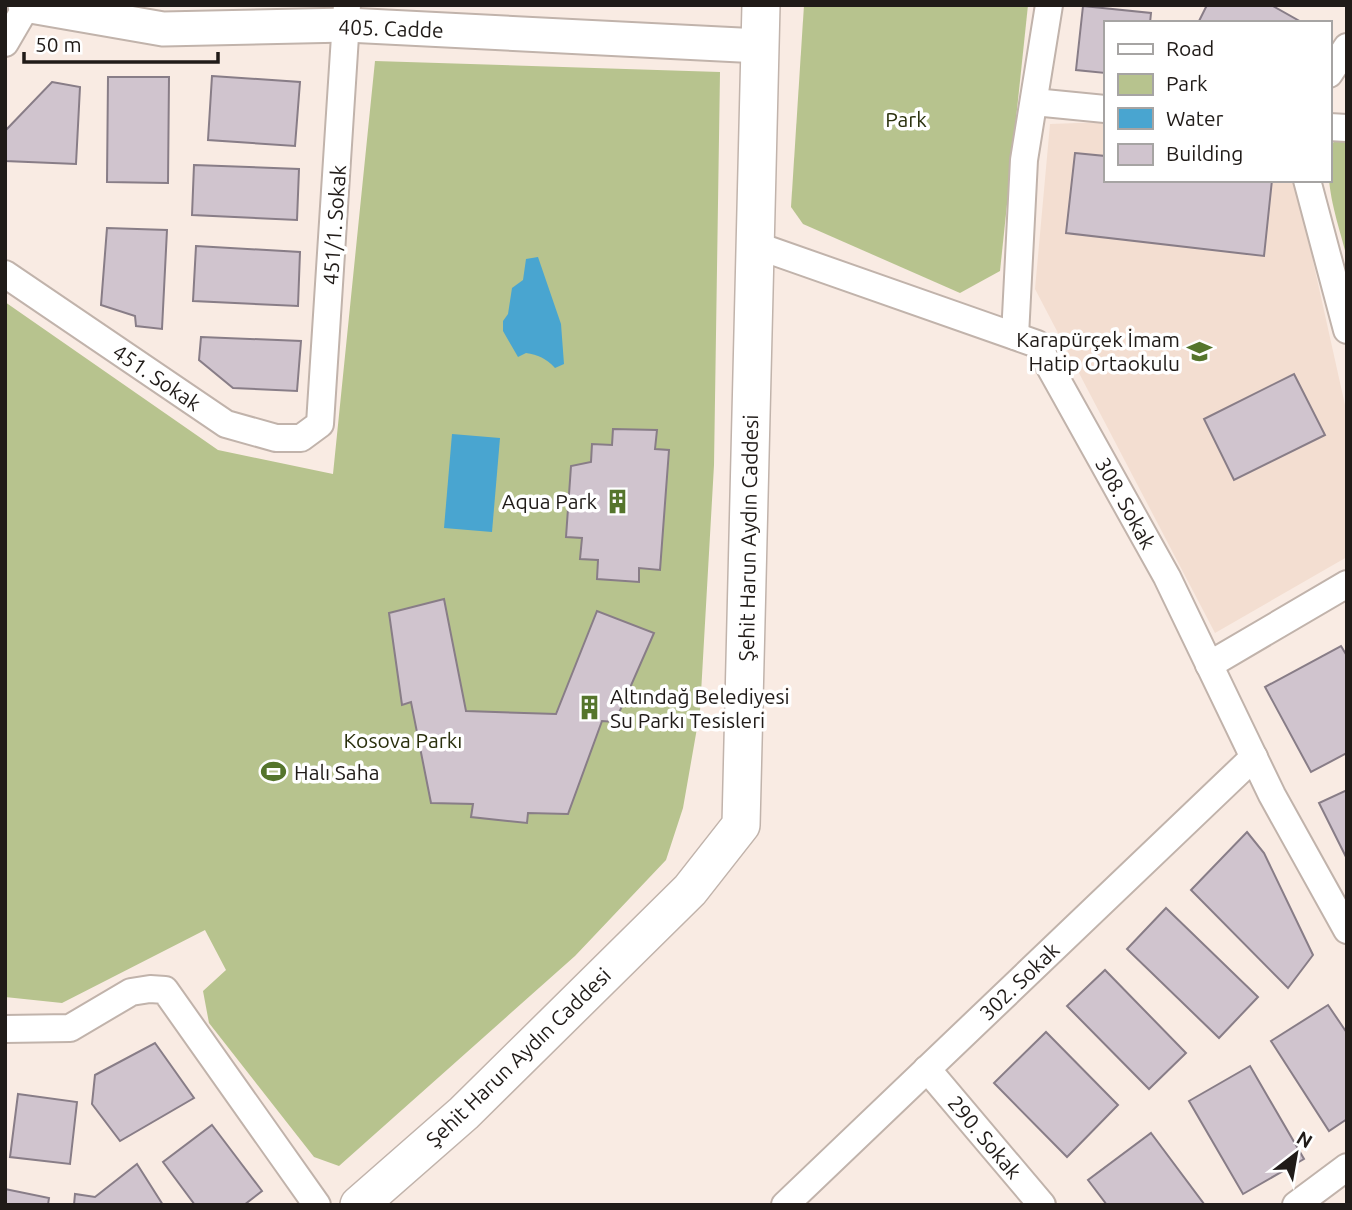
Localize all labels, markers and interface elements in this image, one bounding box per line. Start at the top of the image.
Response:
street label: 405. Cadde [338,14,444,42]
scale bar [24,21,219,65]
legend [1104,21,1331,182]
text: 50 m [35,32,82,56]
text: Road [1166,36,1214,60]
text: Park [1166,71,1208,95]
text: Water [1166,106,1224,130]
park label: Park [885,107,927,131]
text: Building [1166,141,1243,165]
street label: 451/1. Sokak [318,164,350,286]
place label: Karapürçek İmam Hatip Ortaokulu [1016,327,1180,375]
school or university icon: Karapürçek İmam Hatip Ortaokulu [1186,337,1214,365]
street label: 451. Sokak [109,339,206,415]
street label: Şehit Harun Aydın Caddesi [734,414,762,662]
street label: 308. Sokak [1091,453,1161,553]
building icon: Aqua Park [603,487,631,515]
place label: Aqua Park [502,489,597,513]
place label: Altındağ Belediyesi Su Parkı Tesisleri [610,684,790,732]
building icon: Altındağ Belediyesi Su Parkı Tesisleri [576,694,604,722]
park label: Kosova Parkı [344,728,462,752]
sports icon: Halı Saha [260,758,288,786]
place label: Halı Saha [294,760,379,784]
street label: 302. Sokak [974,937,1064,1025]
street label: Şehit Harun Aydın Caddesi [421,963,615,1151]
street label: 290. Sokak [943,1091,1027,1184]
north arrow [1261,1119,1331,1189]
text: N [1293,1126,1317,1153]

